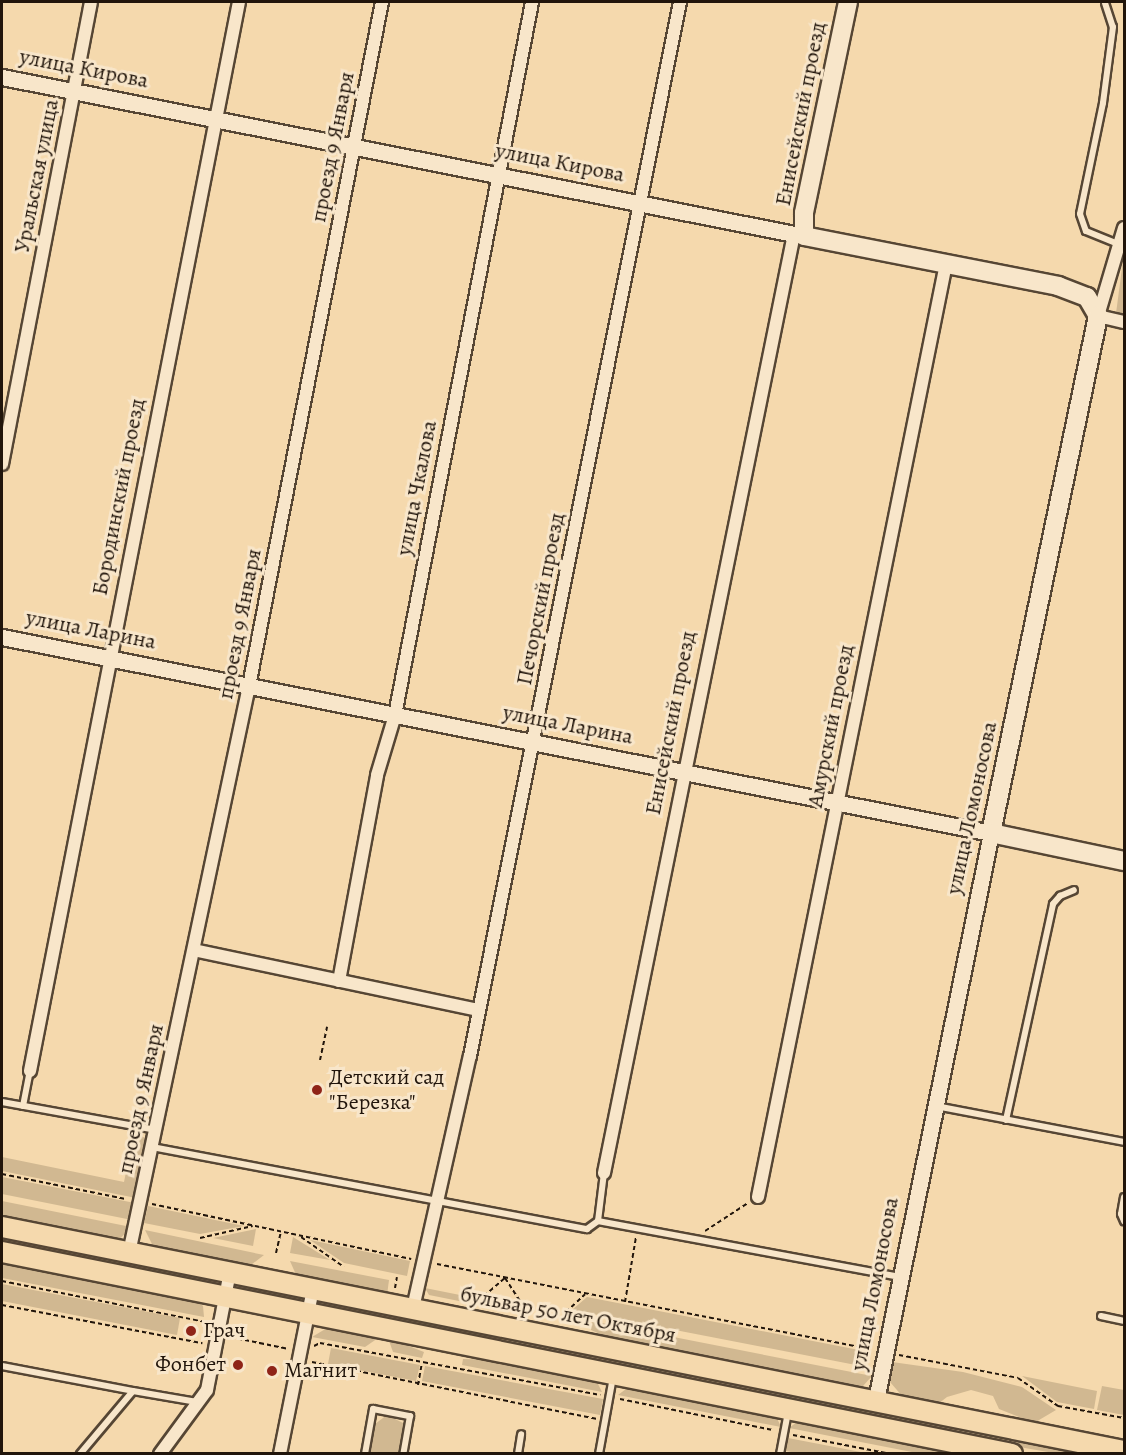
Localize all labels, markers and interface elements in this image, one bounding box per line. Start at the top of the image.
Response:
street label: Енисейский проезд [770,20,832,208]
street label: улица Кирова [17,44,151,94]
street label: проезд 9 Января [305,70,361,224]
street label: Уральская улица [9,97,65,255]
street label: улица Кирова [493,138,627,188]
street label: Бородинский проезд [87,396,151,598]
street label: улица Чкалова [391,418,443,558]
street label: Печорский проезд [511,511,571,687]
street label: проезд 9 Января [212,547,268,701]
street label: улица Ларина [24,604,158,656]
street label: Енисейский проезд [640,629,702,817]
street label: Амурский проезд [802,642,860,810]
street label: улица Ларина [501,699,635,751]
street label: улица Ломоносова [941,719,1003,897]
street label: проезд 9 Января [112,1022,170,1176]
place label: Детский сад "Березка" [329,1064,444,1116]
marker: Детский сад "Березка" [310,1083,324,1097]
street label: улица Ломоносова [845,1195,905,1373]
street label: бульвар 50 лет Октября [458,1281,678,1349]
place label: Грач [203,1318,245,1344]
marker: Грач [184,1324,198,1338]
place label: Фонбет [155,1352,226,1378]
marker: Фонбет [231,1358,245,1372]
place label: Магнит [284,1358,357,1384]
marker: Магнит [265,1364,279,1378]

